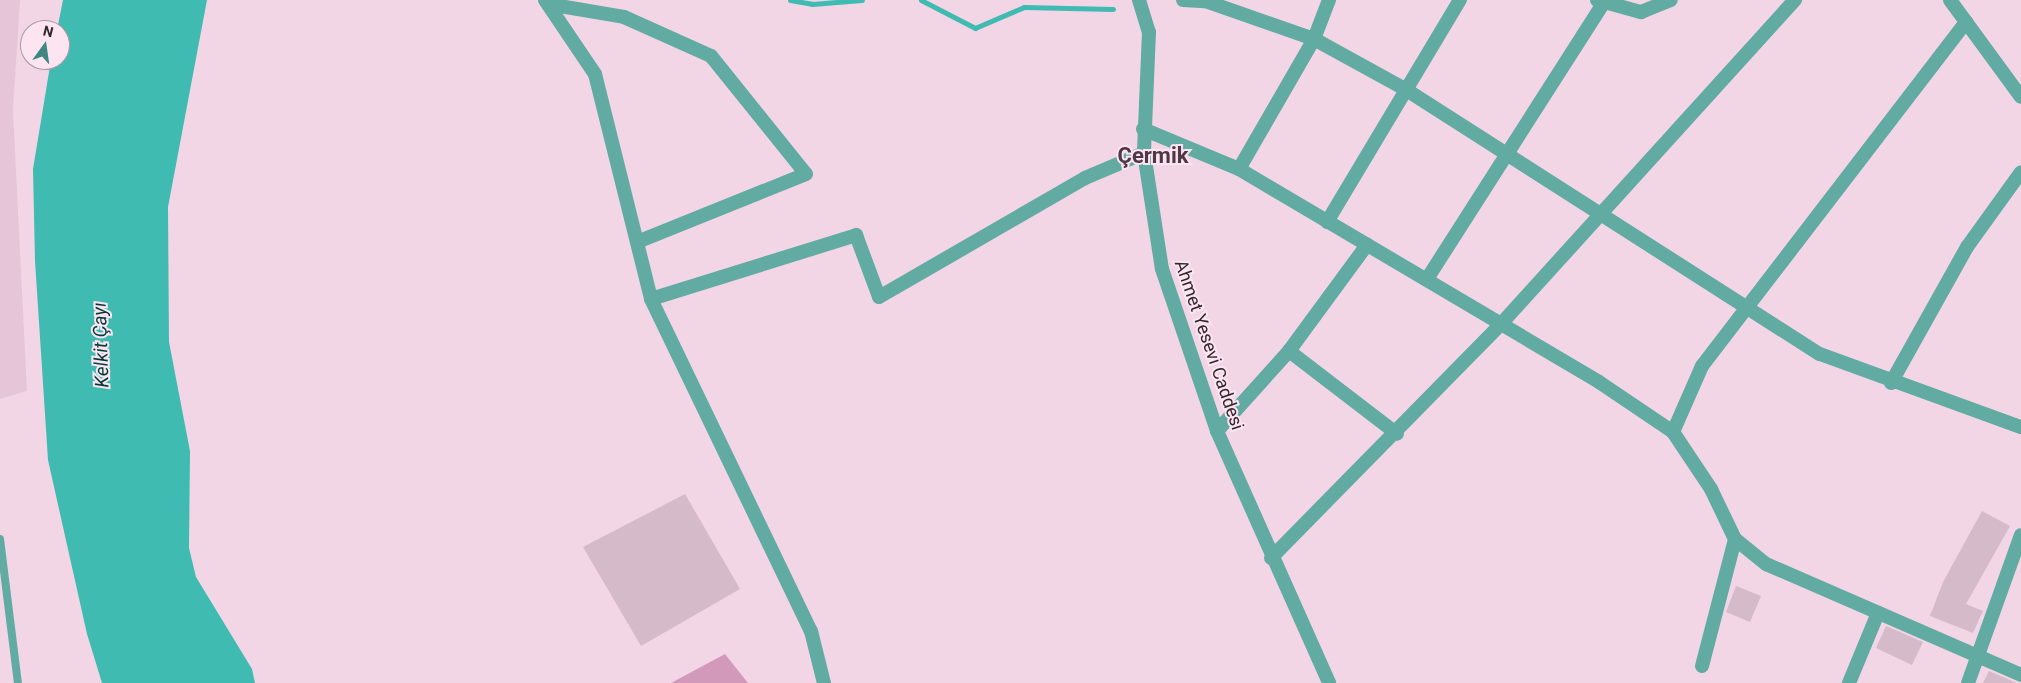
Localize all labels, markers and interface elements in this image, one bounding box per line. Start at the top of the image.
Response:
north arrow [20,20,70,70]
text: N [42,22,55,40]
district label: Çermik [1118,143,1188,169]
street label: Ahmet Yesevi Caddesi [1170,257,1248,433]
water label: Kelkit Çayı [88,302,114,388]

